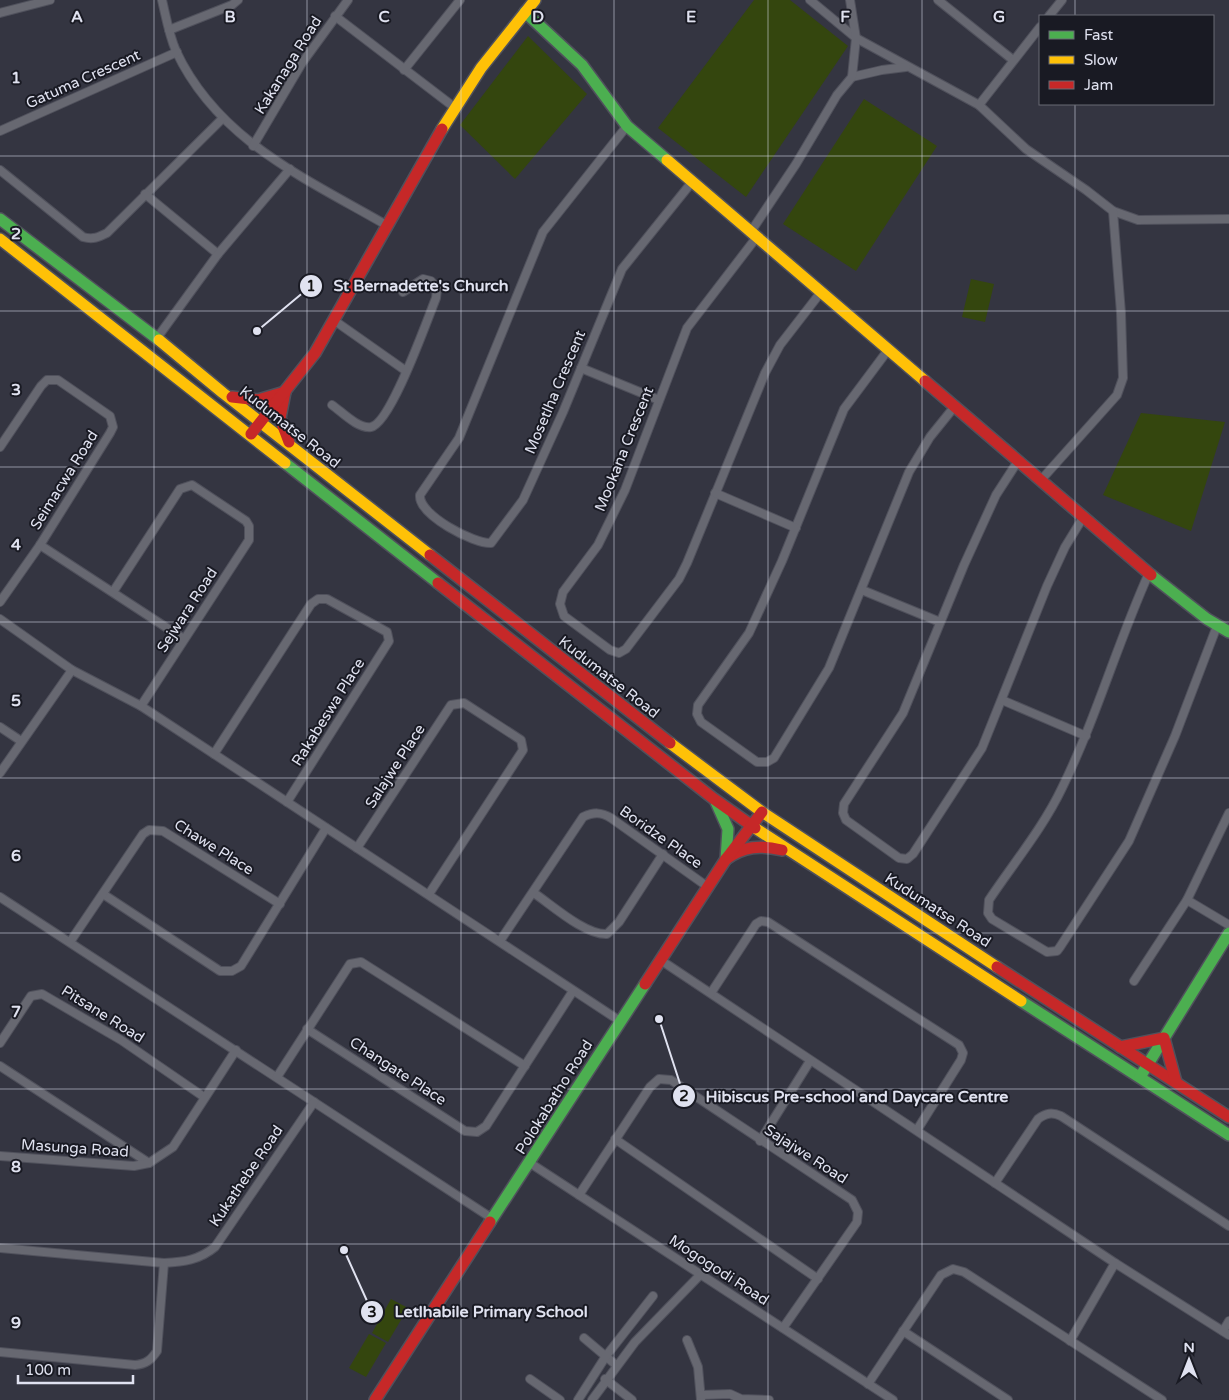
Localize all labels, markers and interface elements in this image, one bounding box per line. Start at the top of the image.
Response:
text: A [71,7,83,27]
text: B [224,7,236,27]
text: C [378,7,390,27]
text: D [532,7,544,27]
text: E [686,7,696,27]
text: F [840,7,850,27]
text: G [993,7,1005,27]
street label: Kakanaga Road [251,13,325,117]
legend [1039,15,1214,105]
text: Fast [1084,26,1114,44]
street label: Gatuma Crescent [23,46,143,112]
text: Slow [1084,51,1118,69]
text: 1 [11,68,21,88]
text: Jam [1084,76,1113,94]
text: 2 [11,224,21,244]
callout: St Bernadette's Church [299,270,519,301]
text: St Bernadette's Church [333,276,509,296]
text: 1 [306,277,316,295]
street label: Mosetlha Crescent [521,327,589,457]
text: 3 [11,380,21,400]
street label: Kudumatse Road [236,382,344,472]
street label: Mookana Crescent [591,384,657,514]
street label: Seimacwa Road [26,427,102,533]
text: 4 [11,535,21,555]
street label: Sejwara Road [153,564,221,656]
street label: Kudumatse Road [555,632,663,722]
street label: Rakabeswa Place [288,655,368,769]
text: 5 [11,691,21,711]
street label: Salajwe Place [361,721,429,811]
street label: Boridze Place [616,802,706,872]
street label: Chawe Place [171,815,257,879]
text: 6 [11,846,21,866]
street label: Kudumatse Road [882,869,994,951]
street label: Pitsane Road [58,981,148,1047]
text: 7 [11,1002,21,1022]
street label: Changate Place [346,1033,450,1109]
street label: Polokabatho Road [511,1036,597,1158]
callout: Hibiscus Pre-school and Daycare Centre [671,1081,1019,1112]
text: 2 [679,1087,689,1105]
text: Hibiscus Pre-school and Daycare Centre [706,1087,1008,1107]
street label: Sajajwe Road [761,1120,851,1188]
street label: Kukathebe Road [205,1122,287,1230]
street label: Masunga Road [21,1135,129,1161]
text: 8 [11,1157,21,1177]
street label: Mogogodi Road [666,1231,772,1309]
callout: Letlhabile Primary School [360,1296,598,1327]
text: Letlhabile Primary School [394,1302,588,1322]
text: 3 [367,1303,377,1321]
text: 9 [11,1313,21,1333]
north arrow [1164,1335,1214,1385]
text: N [1183,1339,1195,1356]
scale bar [18,1352,132,1384]
text: 100 m [25,1361,71,1379]

